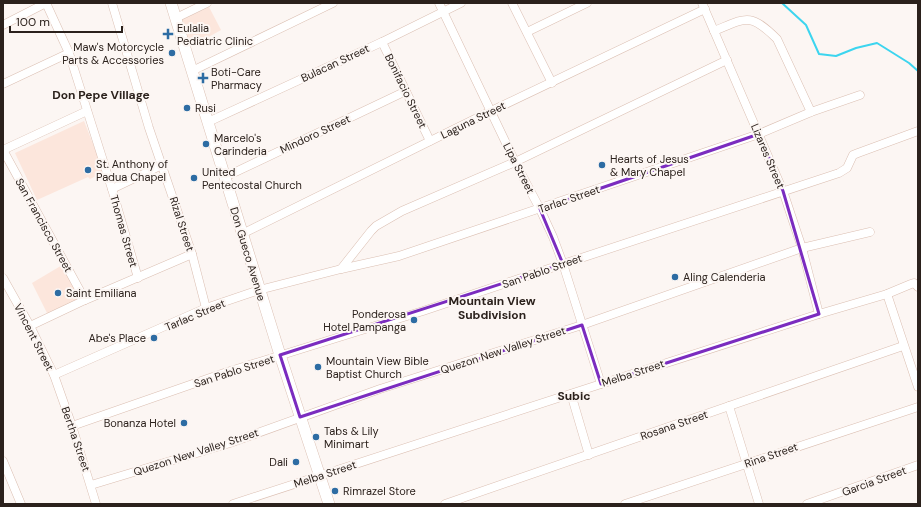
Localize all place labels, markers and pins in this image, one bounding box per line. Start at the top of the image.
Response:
place label: Eulalia Pediatric Clinic [177,21,253,48]
marker: Eulalia Pediatric Clinic [162,28,174,40]
place label: Maw's Motorcycle Parts & Accessories [62,40,164,67]
marker: Maw's Motorcycle Parts & Accessories [167,48,177,58]
place label: Boti-Care Pharmacy [211,65,262,92]
marker: Boti-Care Pharmacy [198,73,208,83]
place label: Rusi [195,101,216,115]
marker: Rusi [182,103,192,113]
place label: Marcelo's Carinderia [214,131,267,158]
marker: Marcelo's Carinderia [201,139,211,149]
place label: Hearts of Jesus & Mary Chapel [610,152,689,179]
place label: St. Anthony of Padua Chapel [96,157,168,184]
marker: Hearts of Jesus & Mary Chapel [597,160,607,170]
marker: St. Anthony of Padua Chapel [83,165,93,175]
place label: United Pentecostal Church [202,165,302,192]
marker: United Pentecostal Church [189,173,199,183]
place label: Aling Calenderia [683,270,766,284]
marker: Aling Calenderia [670,272,680,282]
place label: Saint Emiliana [66,286,137,300]
marker: Saint Emiliana [53,288,63,298]
place label: Ponderosa Hotel Pampanga [323,307,406,334]
marker: Ponderosa Hotel Pampanga [409,315,419,325]
place label: Abe's Place [88,331,146,345]
marker: Abe's Place [149,333,159,343]
place label: Mountain View Bible Baptist Church [326,354,429,381]
marker: Mountain View Bible Baptist Church [313,362,323,372]
place label: Bonanza Hotel [104,416,176,430]
marker: Bonanza Hotel [179,418,189,428]
place label: Tabs & Lily Minimart [324,424,379,451]
marker: Tabs & Lily Minimart [311,432,321,442]
place label: Dali [269,455,288,469]
marker: Dali [291,457,301,467]
place label: Rimrazel Store [343,484,416,498]
marker: Rimrazel Store [330,486,340,496]

